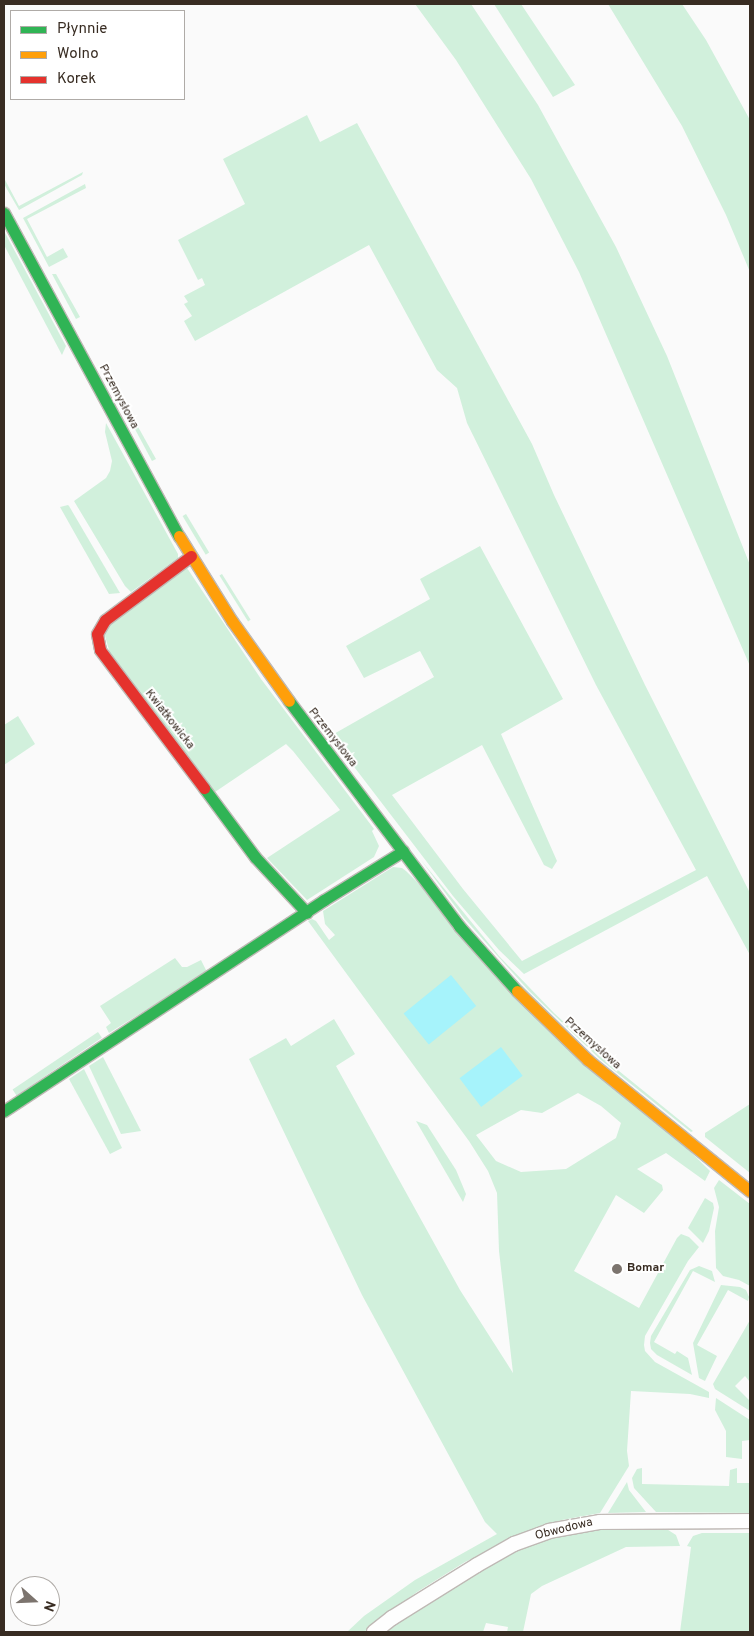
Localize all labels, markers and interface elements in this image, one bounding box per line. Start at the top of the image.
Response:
legend [10,10,185,100]
text: Płynnie [57,20,107,39]
text: Wolno [57,45,99,64]
text: Korek [57,70,96,89]
street label: Przemysłowa [95,362,141,432]
street label: Kwiatkowicka [141,687,197,753]
street label: Przemysłowa [304,706,360,770]
street label: Przemysłowa [561,1015,623,1073]
place label: Bomar [627,1262,664,1276]
marker: Bomar [611,1263,623,1275]
street label: Obwodowa [534,1516,594,1544]
north arrow [10,1576,60,1626]
text: N [39,1598,58,1614]

